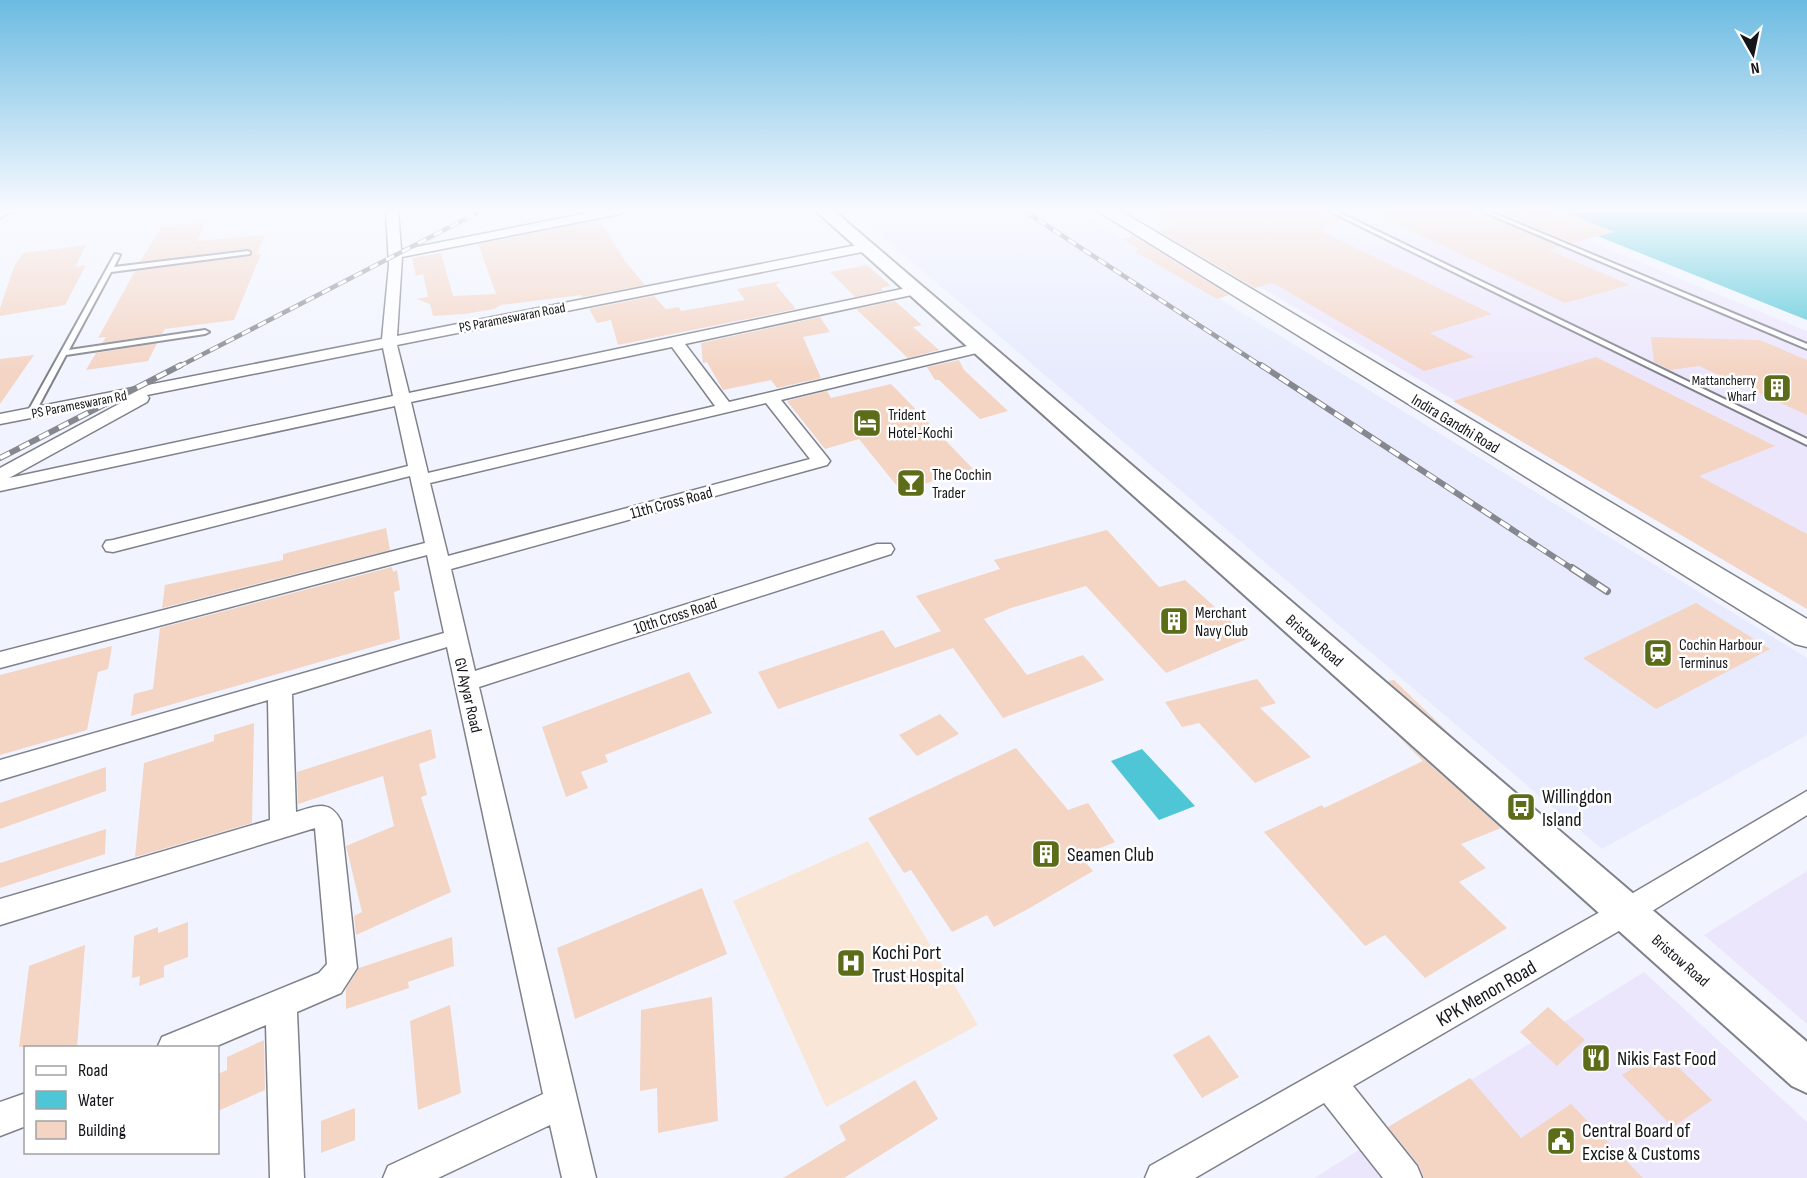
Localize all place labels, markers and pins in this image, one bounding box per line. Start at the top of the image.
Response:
place label: Mattancherry Wharf [1692,372,1757,405]
building icon: Mattancherry Wharf [1761,372,1793,404]
place label: Trident Hotel-Kochi [888,406,953,443]
hotel icon: Trident Hotel-Kochi [851,407,883,439]
place label: The Cochin Trader [932,466,992,503]
bar icon: The Cochin Trader [895,467,927,499]
place label: Merchant Navy Club [1195,604,1248,641]
building icon: Merchant Navy Club [1158,605,1190,637]
place label: Cochin Harbour Terminus [1679,636,1763,673]
station icon: Cochin Harbour Terminus [1642,637,1674,669]
place label: Willingdon Island [1542,785,1612,832]
bus stop icon: Willingdon Island [1505,791,1537,823]
building icon: Seamen Club [1030,838,1062,870]
place label: Seamen Club [1067,843,1154,867]
place label: Kochi Port Trust Hospital [872,941,964,988]
hospital icon: Kochi Port Trust Hospital [835,947,867,979]
restaurant icon: Nikis Fast Food [1580,1042,1612,1074]
place label: Nikis Fast Food [1617,1047,1716,1071]
place label: Central Board of Excise & Customs [1582,1119,1700,1166]
public building icon: Central Board of Excise & Customs [1545,1125,1577,1157]

